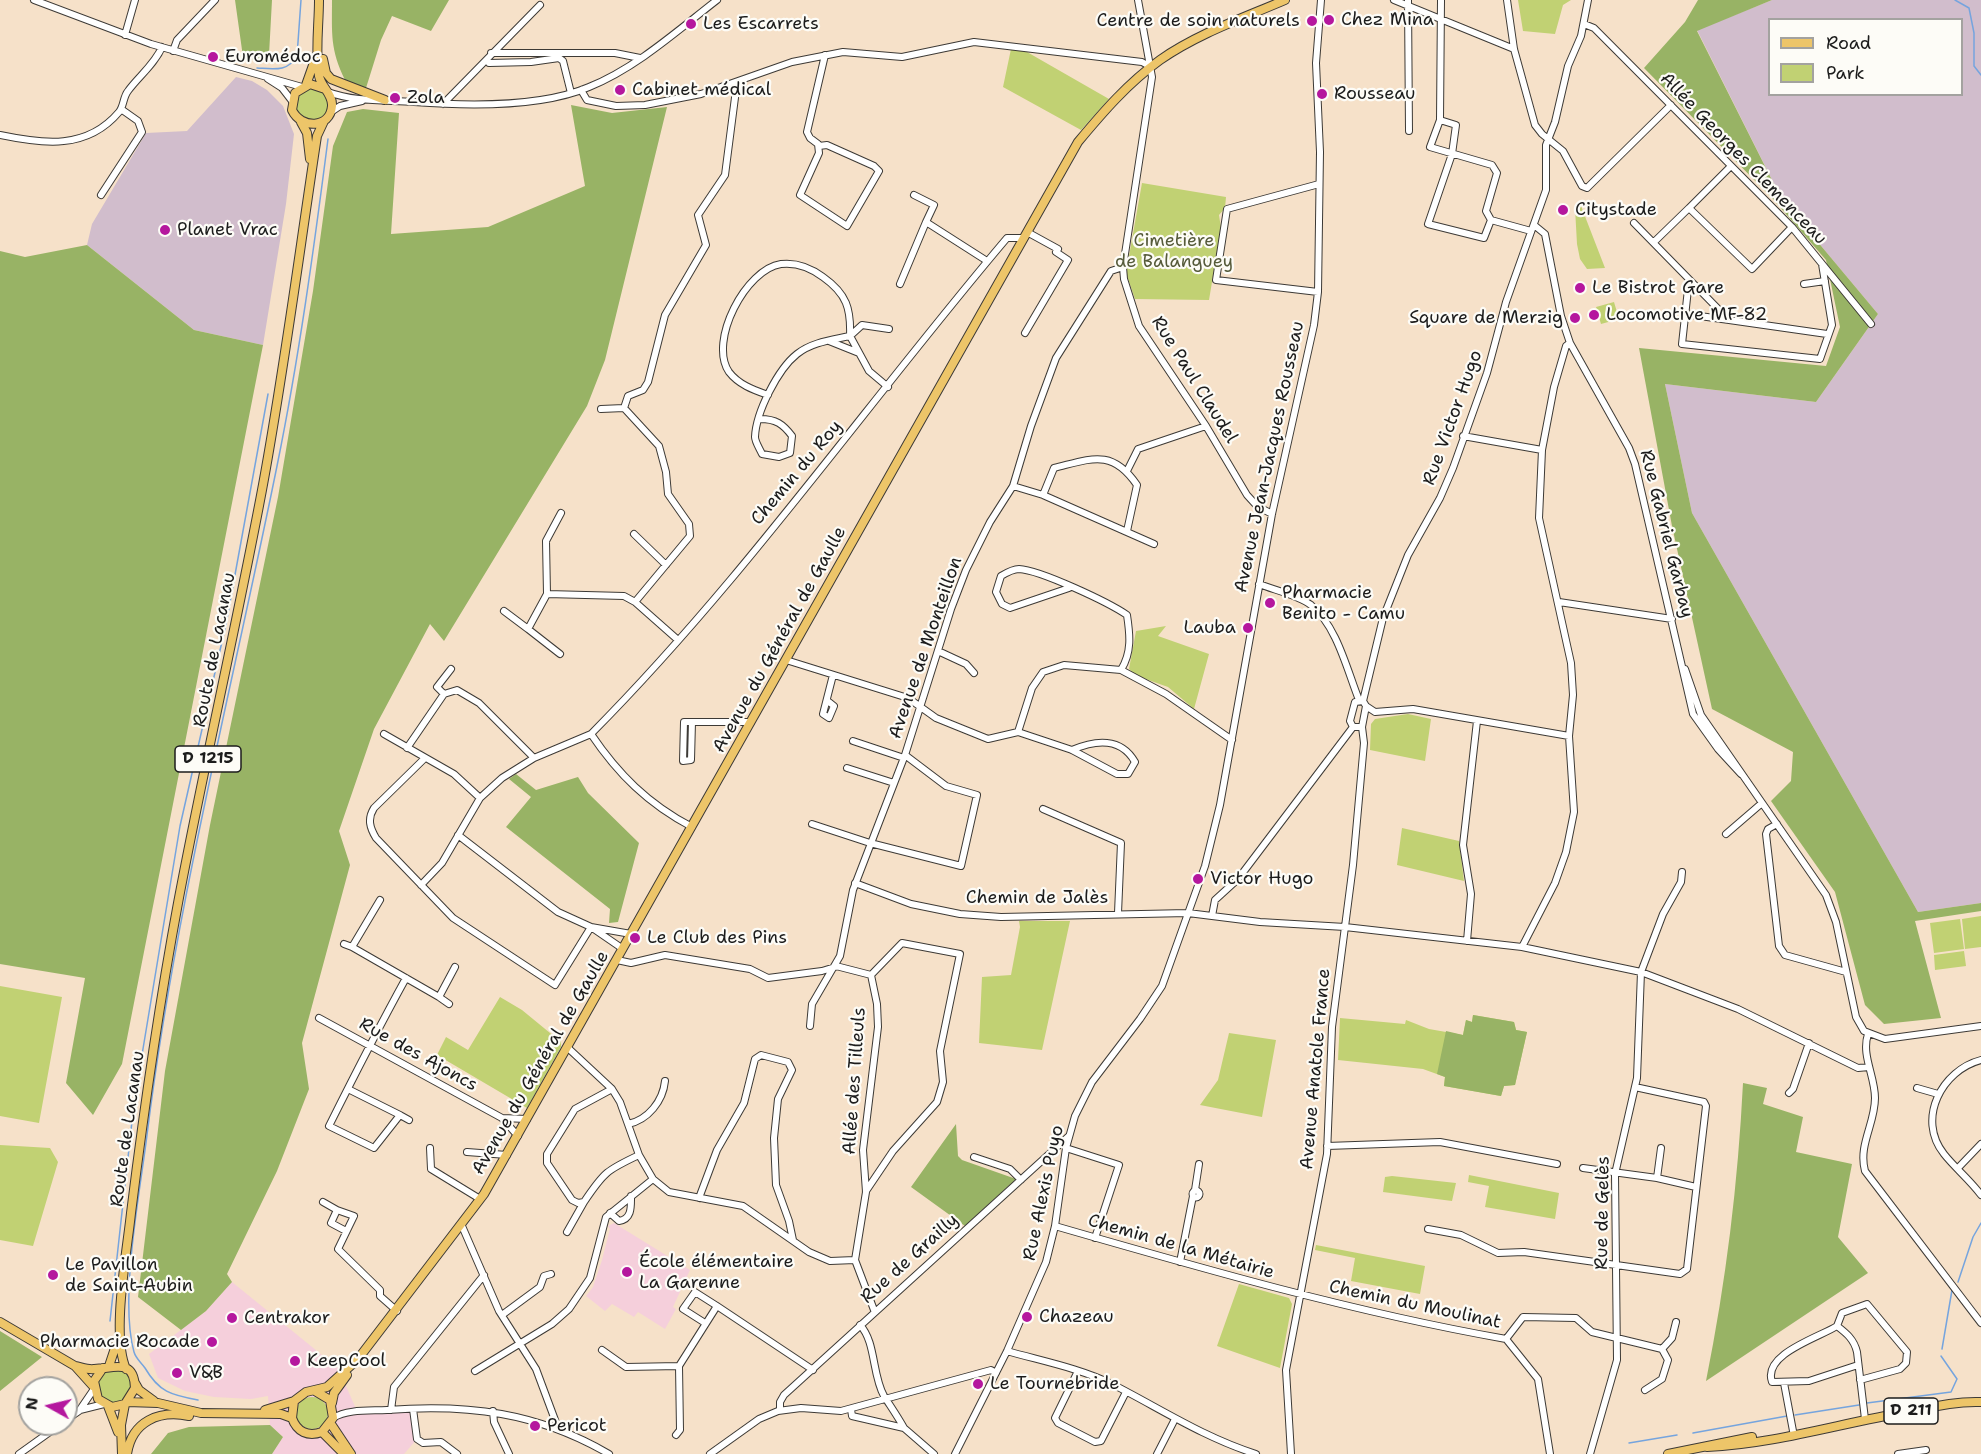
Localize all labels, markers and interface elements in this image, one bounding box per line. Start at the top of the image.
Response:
place label: Chez Mina [1341,9,1434,31]
place label: Centre de soin naturels [1097,10,1300,32]
place label: Les Escarrets [703,13,819,35]
marker: Chez Mina [1322,13,1336,27]
marker: Centre de soin naturels [1305,14,1319,28]
marker: Les Escarrets [684,17,698,31]
legend [1768,18,1963,96]
text: Road [1826,31,1871,55]
place label: Euromédoc [225,46,321,68]
marker: Euromédoc [206,50,220,64]
text: Park [1826,61,1865,85]
street label: Allée Georges Clemenceau [1655,69,1831,249]
place label: Cabinet médical [632,79,771,101]
marker: Cabinet médical [613,83,627,97]
place label: Rousseau [1334,83,1415,105]
place label: Zola [407,87,445,109]
marker: Rousseau [1315,87,1329,101]
marker: Zola [388,91,402,105]
place label: Citystade [1575,199,1657,221]
marker: Citystade [1556,203,1570,217]
place label: Planet Vrac [177,219,278,241]
marker: Planet Vrac [158,223,172,237]
park label: Cimetière de Balanguey [1115,230,1233,272]
place label: Le Bistrot Gare [1592,277,1724,299]
marker: Le Bistrot Gare [1573,281,1587,295]
place label: Locomotive MF-82 [1606,304,1767,326]
place label: Square de Merzig [1409,307,1563,329]
marker: Locomotive MF-82 [1587,308,1601,322]
marker: Square de Merzig [1568,311,1582,325]
street label: Rue Paul Claudel [1146,313,1242,447]
street label: Avenue Jean-Jacques Rousseau [1231,319,1309,595]
street label: Rue Victor Hugo [1419,348,1487,488]
street label: Chemin du Roy [747,416,847,530]
street label: Rue Gabriel Garbay [1635,448,1697,620]
street label: Avenue du Général de Gaulle [709,523,851,757]
street label: Avenue de Monteillon [885,554,967,742]
street label: Route de Lacanau [189,571,241,729]
place label: Pharmacie Benito - Camu [1282,582,1405,624]
marker: Pharmacie Benito - Camu [1263,596,1277,610]
place label: Lauba [1183,617,1236,639]
marker: Lauba [1241,621,1255,635]
road number: D 1215 [175,746,241,772]
place label: Victor Hugo [1210,868,1313,890]
marker: Victor Hugo [1191,872,1205,886]
street label: Chemin de Jalès [966,887,1108,909]
place label: Le Club des Pins [647,927,787,949]
marker: Le Club des Pins [628,931,642,945]
street label: Avenue du Général de Gaulle [468,947,614,1179]
street label: Avenue Anatole France [1296,967,1336,1171]
street label: Allée des Tilleuls [839,1007,871,1155]
street label: Rue des Ajoncs [355,1014,481,1096]
street label: Route de Lacanau [106,1050,150,1208]
street label: Rue Alexis Puyo [1019,1123,1069,1263]
street label: Rue de Gelès [1591,1156,1615,1270]
street label: Rue de Grailly [857,1210,963,1308]
street label: Chemin de la Métairie [1085,1210,1277,1284]
place label: École élémentaire La Garenne [639,1251,794,1294]
place label: Le Pavillon de Saint-Aubin [65,1254,193,1296]
marker: École élémentaire La Garenne [620,1265,634,1279]
marker: Le Pavillon de Saint-Aubin [46,1268,60,1282]
street label: Chemin du Moulinat [1327,1276,1503,1334]
place label: Chazeau [1039,1306,1114,1328]
place label: Centrakor [244,1307,330,1329]
marker: Chazeau [1020,1310,1034,1324]
marker: Centrakor [225,1311,239,1325]
place label: Pharmacie Rocade [40,1331,200,1353]
marker: Pharmacie Rocade [205,1335,219,1349]
place label: KeepCool [307,1350,386,1372]
marker: KeepCool [288,1354,302,1368]
place label: V&B [189,1362,223,1384]
marker: V&B [170,1366,184,1380]
place label: Le Tournebride [990,1373,1119,1395]
north arrow [18,1376,78,1436]
marker: Le Tournebride [971,1377,985,1391]
text: N [20,1396,43,1411]
road number: D 211 [1884,1398,1938,1424]
place label: Pericot [547,1415,607,1437]
marker: Pericot [528,1419,542,1433]

